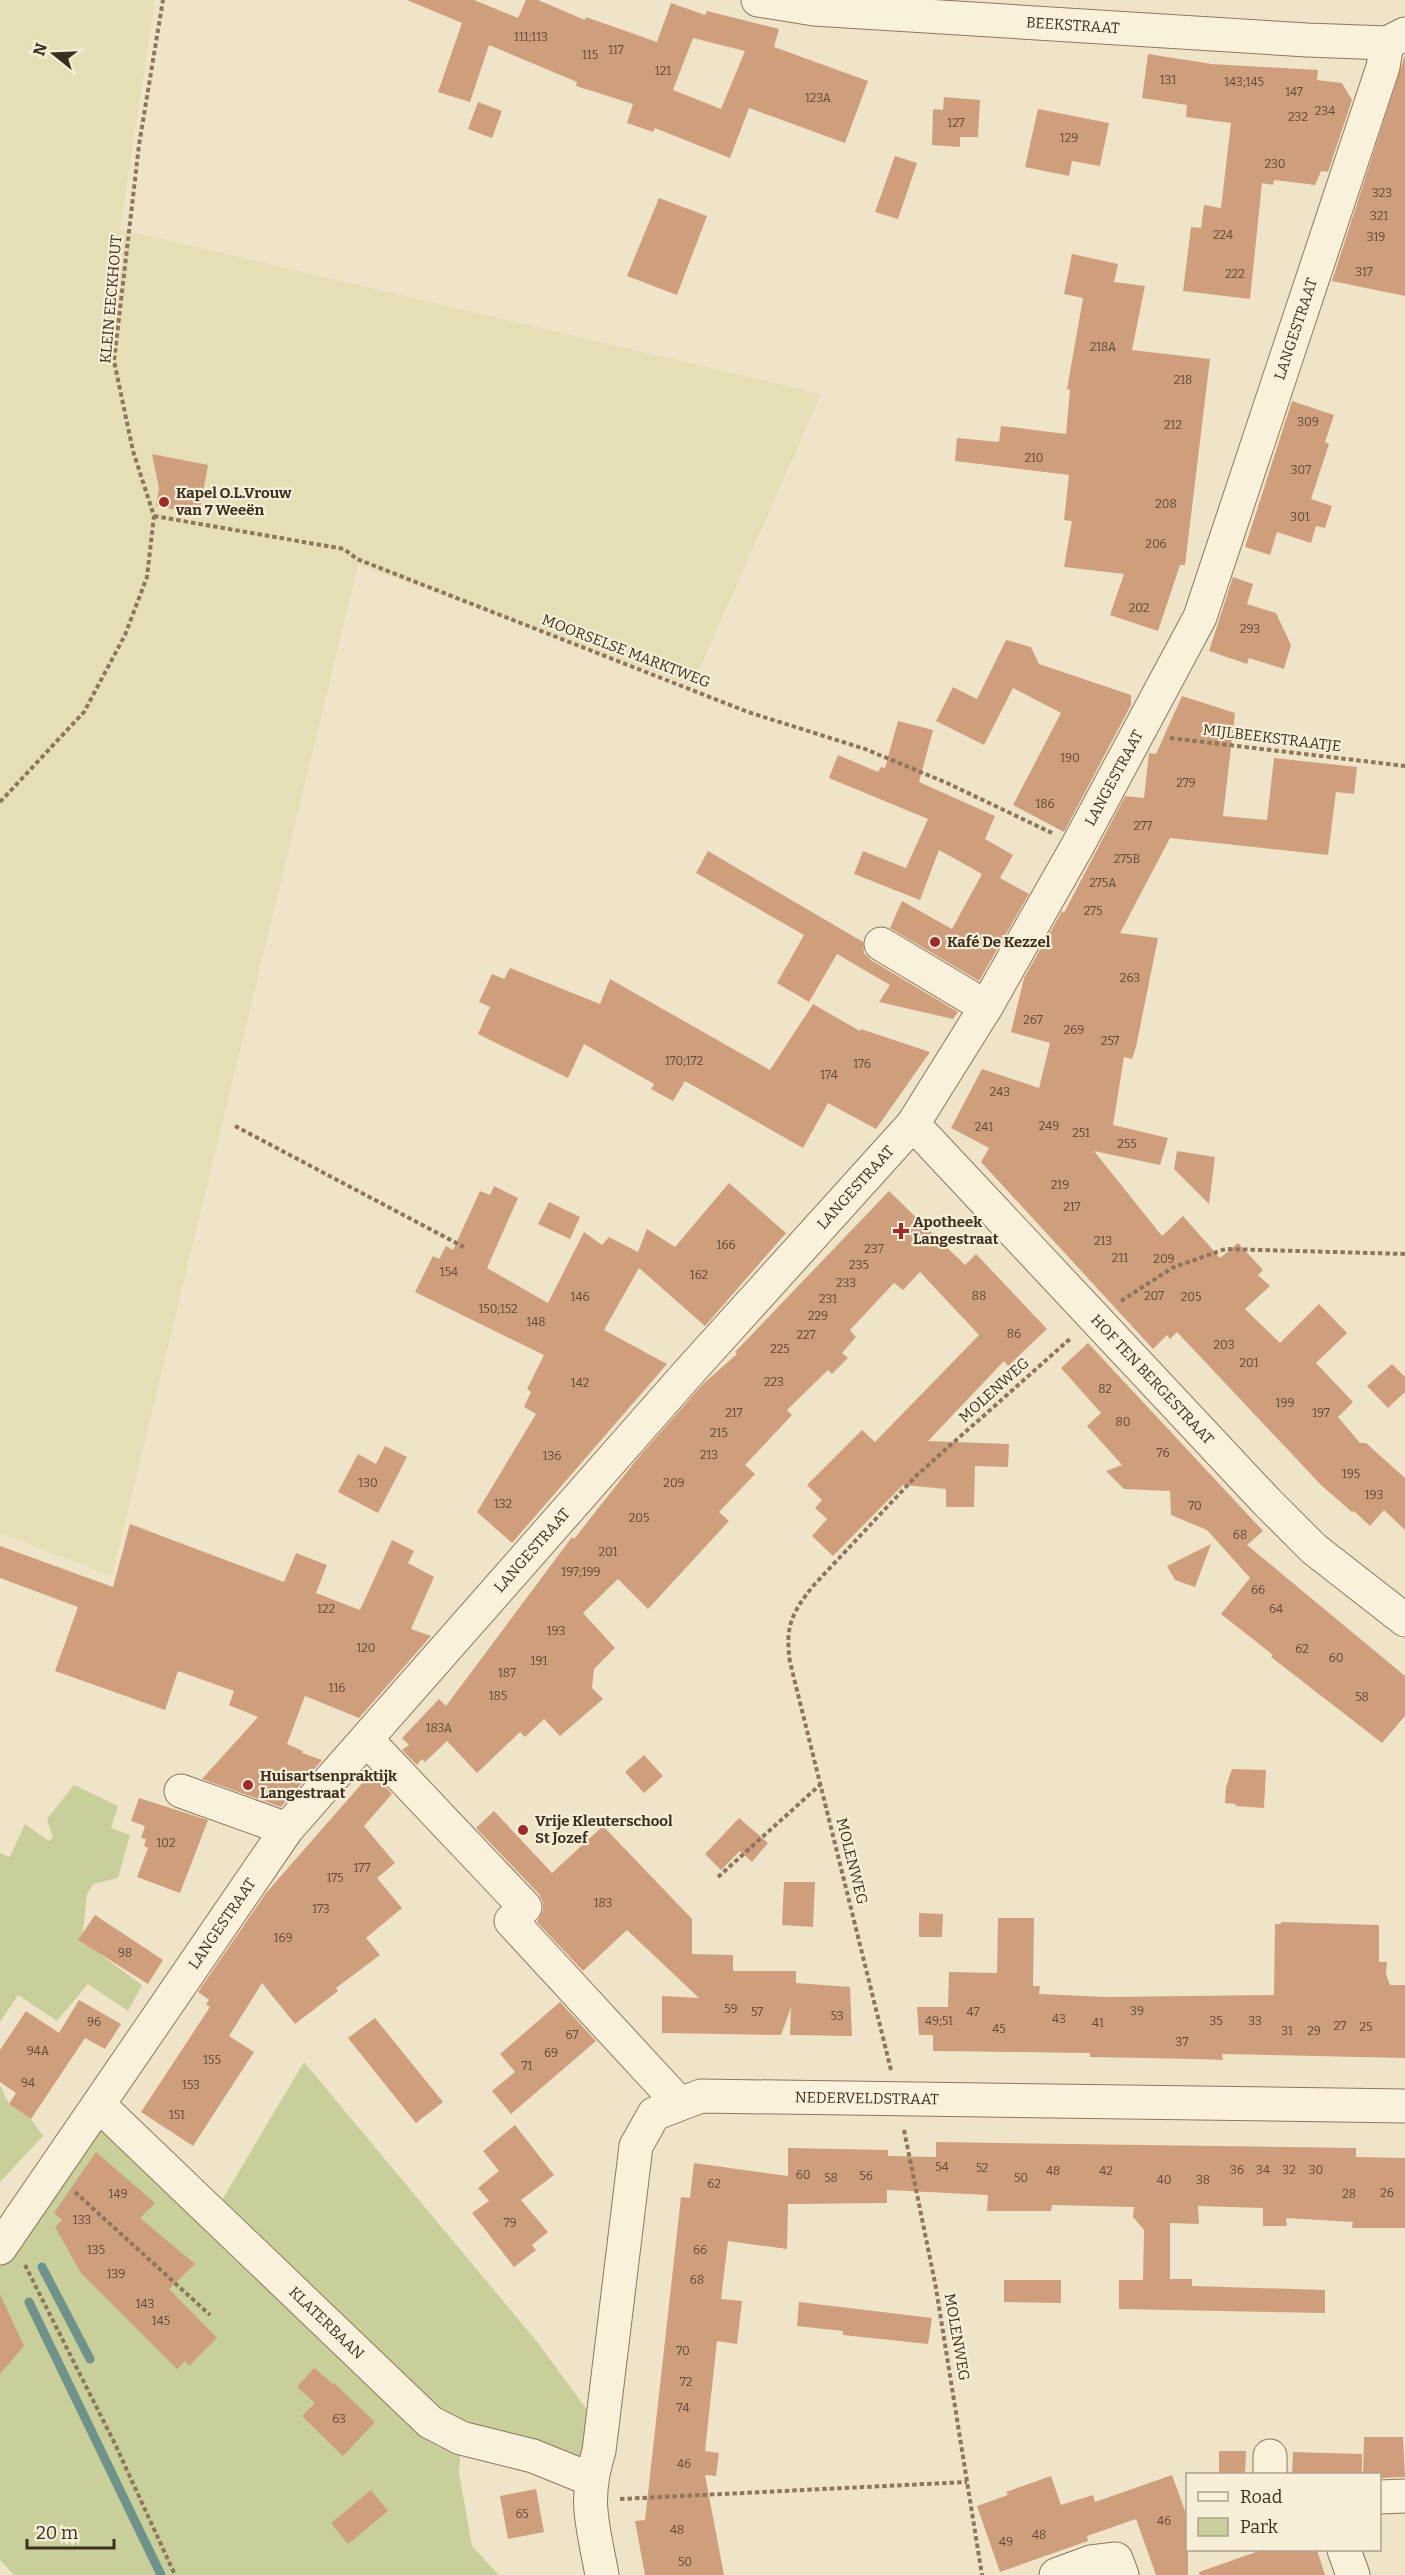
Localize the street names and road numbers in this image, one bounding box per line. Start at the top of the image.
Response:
street label: BEEKSTRAAT [1025,13,1120,37]
street label: KLEIN EECKHOUT [96,234,126,364]
street label: LANGESTRAAT [1271,276,1321,382]
street label: MOORSELSE MARKTWEG [539,611,713,691]
street label: MIJLBEEKSTRAATJE [1202,721,1342,755]
street label: LANGESTRAAT [1081,727,1147,829]
street label: LANGESTRAAT [813,1142,898,1233]
street label: HOF TEN BERGESTRAAT [1087,1311,1218,1448]
street label: MOLENWEG [955,1354,1033,1426]
street label: LANGESTRAAT [490,1504,574,1596]
street label: MOLENWEG [833,1816,871,1906]
street label: LANGESTRAAT [185,1875,260,1973]
street label: NEDERVELDSTRAAT [795,2088,939,2108]
street label: KLATERBAAN [285,2283,368,2363]
street label: MOLENWEG [940,2292,974,2382]

